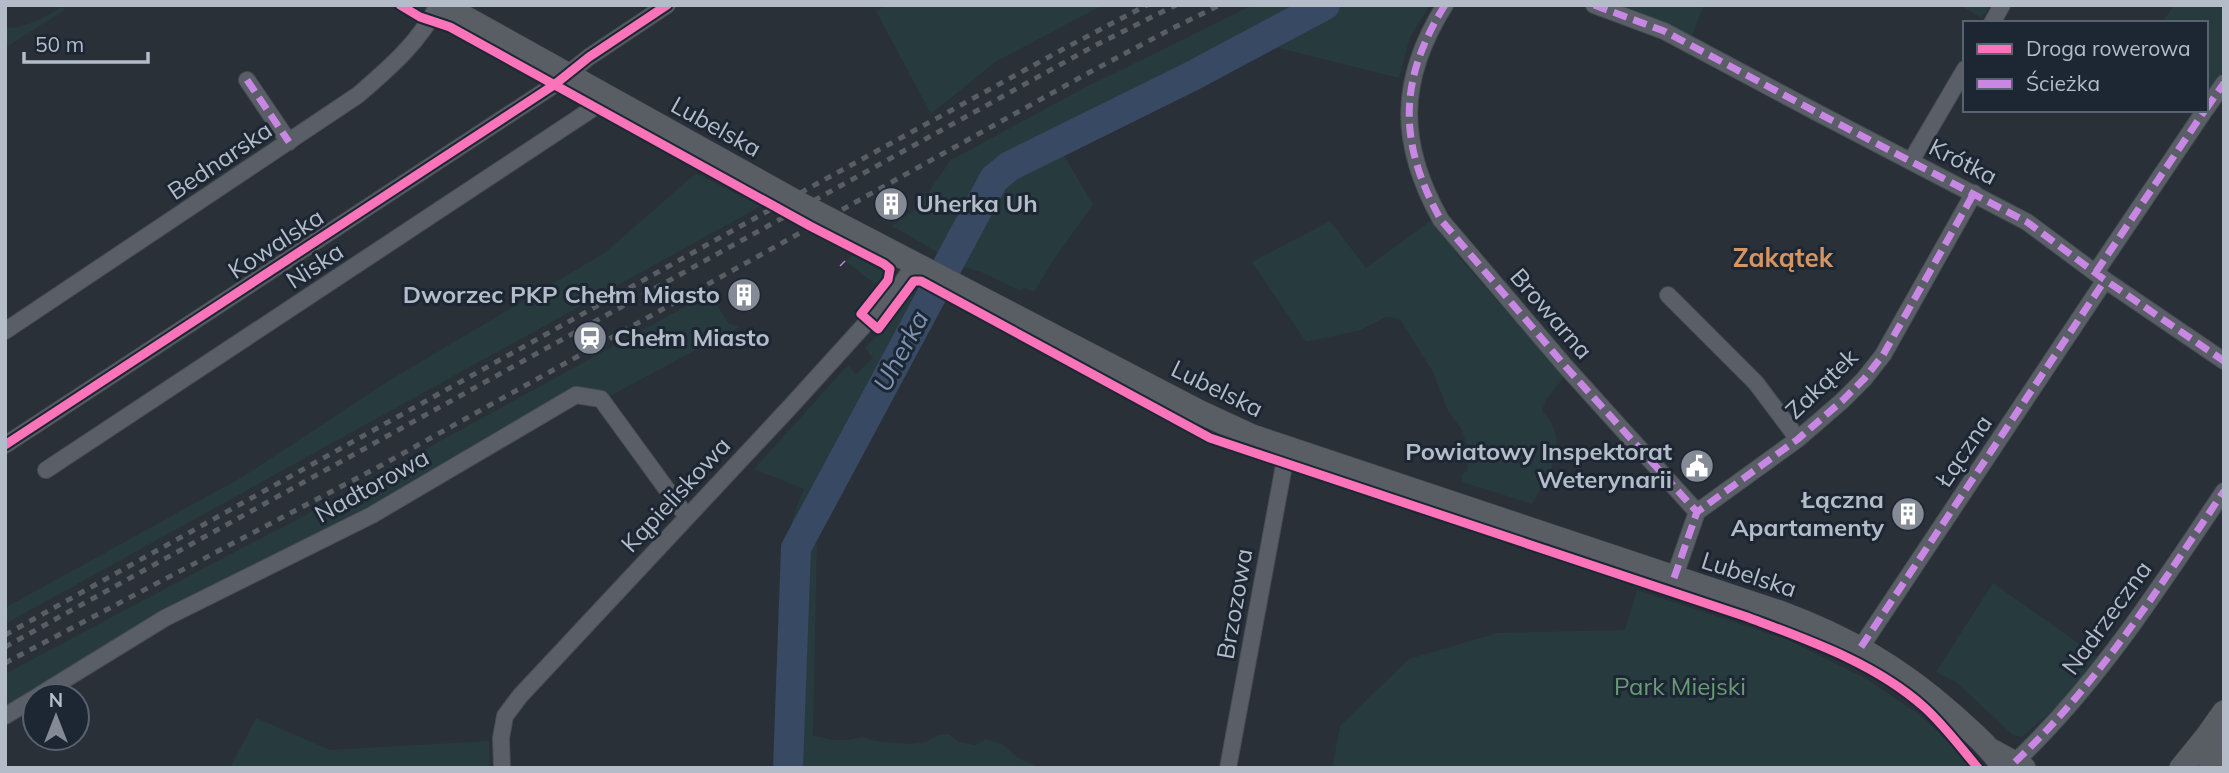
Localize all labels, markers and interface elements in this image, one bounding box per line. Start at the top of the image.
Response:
scale bar [24,21,149,65]
legend [1963,21,2208,112]
text: 50 m [35,31,84,57]
text: Droga rowerowa [2026,35,2191,61]
text: Ścieżka [2026,70,2100,96]
street label: Lubelska [666,89,767,163]
street label: Bednarska [162,114,277,206]
street label: Krótka [1924,131,2003,191]
building icon: Uherka Uh [872,185,910,223]
place label: Uherka Uh [916,188,1038,218]
street label: Kowalska [222,201,329,285]
street label: Niska [280,236,349,295]
district label: Zakątek [1733,241,1834,274]
street label: Browarna [1504,262,1599,365]
building icon: Dworzec PKP Chełm Miasto [725,276,763,314]
place label: Dworzec PKP Chełm Miasto [403,279,720,309]
water label: Uherka [866,305,935,397]
station icon: Chełm Miasto [571,319,609,357]
place label: Chełm Miasto [614,322,770,352]
street label: Zakątek [1779,341,1864,425]
street label: Lubelska [1167,353,1268,423]
street label: Łączna [1928,409,1998,493]
street label: Kąpieliskowa [614,430,736,558]
place label: Powiatowy Inspektorat Weterynarii [1405,436,1672,494]
street label: Nadtorowa [309,442,434,529]
public building icon: Powiatowy Inspektorat Weterynarii [1678,447,1716,485]
place label: Łączna Apartamenty [1731,484,1885,542]
building icon: Łączna Apartamenty [1889,495,1927,533]
street label: Lubelska [1698,545,1801,604]
street label: Brzozowa [1210,546,1258,661]
street label: Nadrzeczna [2055,555,2158,680]
park label: Park Miejski [1614,671,1746,701]
north arrow [21,682,91,752]
text: N [49,688,63,712]

